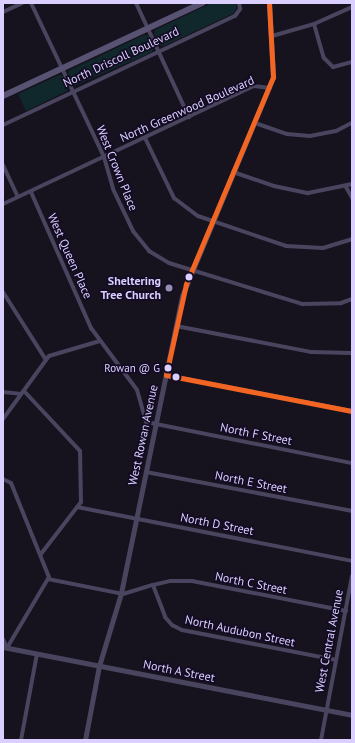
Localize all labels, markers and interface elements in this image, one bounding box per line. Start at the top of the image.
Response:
street label: North Driscoll Boulevard [61,24,181,90]
street label: North Greenwood Boulevard [118,73,256,145]
street label: West Crown Place [93,123,141,213]
street label: West Queen Place [45,211,95,301]
unlabelled marker [184,272,194,282]
place label: Sheltering Tree Church [100,274,161,302]
marker: Sheltering Tree Church [164,283,174,293]
place label: Rowan @ G [104,361,160,375]
marker: Rowan @ G [163,363,173,373]
unlabelled marker [171,372,181,382]
street label: West Rowan Avenue [125,383,161,487]
street label: North F Street [219,420,293,448]
street label: North E Street [214,468,288,496]
street label: North D Street [179,510,255,538]
street label: North C Street [214,569,288,597]
street label: West Central Avenue [312,588,346,694]
street label: North Audubon Street [183,612,297,650]
street label: North A Street [141,657,217,685]

